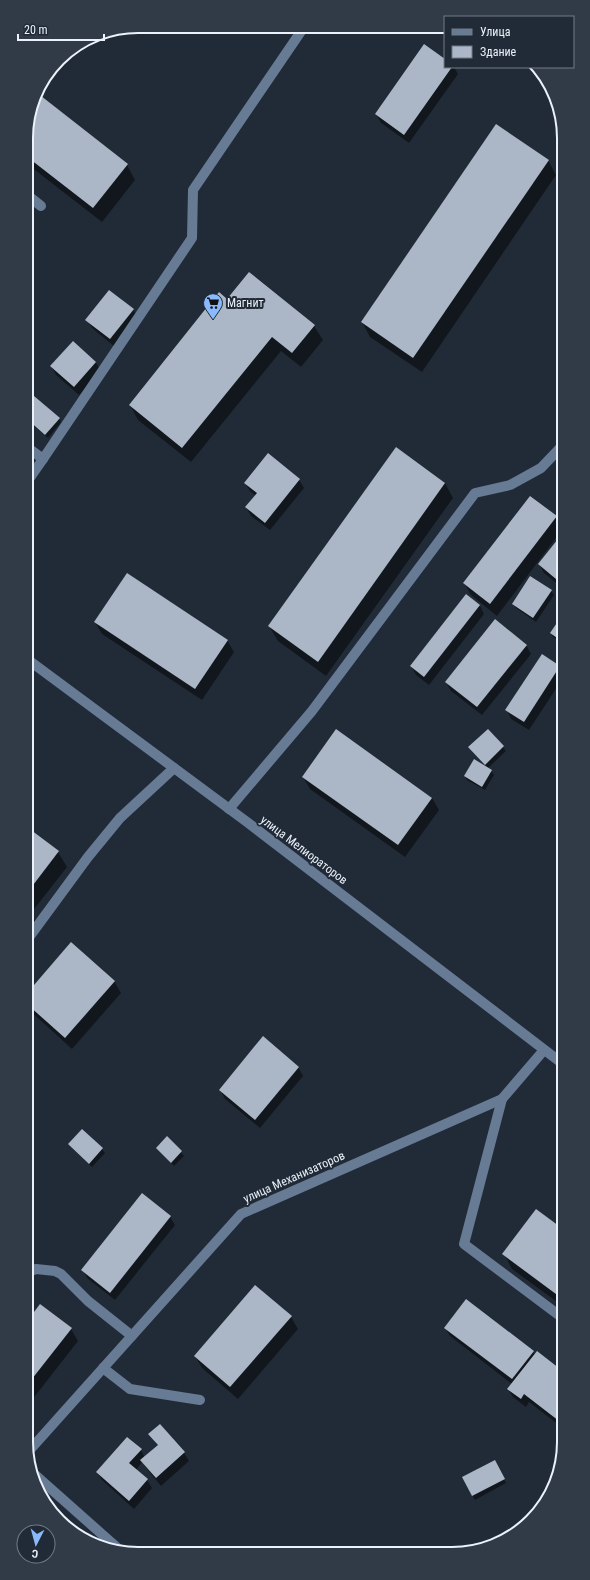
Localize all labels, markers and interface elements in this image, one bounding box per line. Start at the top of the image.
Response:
scale bar [18,16,104,42]
legend [444,16,574,68]
text: 20 m [24,23,48,37]
text: Улица [480,25,511,39]
text: Здание [480,45,517,59]
supermarket icon: Магнит [202,292,224,320]
place label: Магнит [227,296,264,310]
street label: улица Мелиораторов [258,813,350,887]
street label: улица Механизаторов [241,1148,347,1206]
north arrow [16,1524,56,1564]
text: С [31,1547,39,1560]

